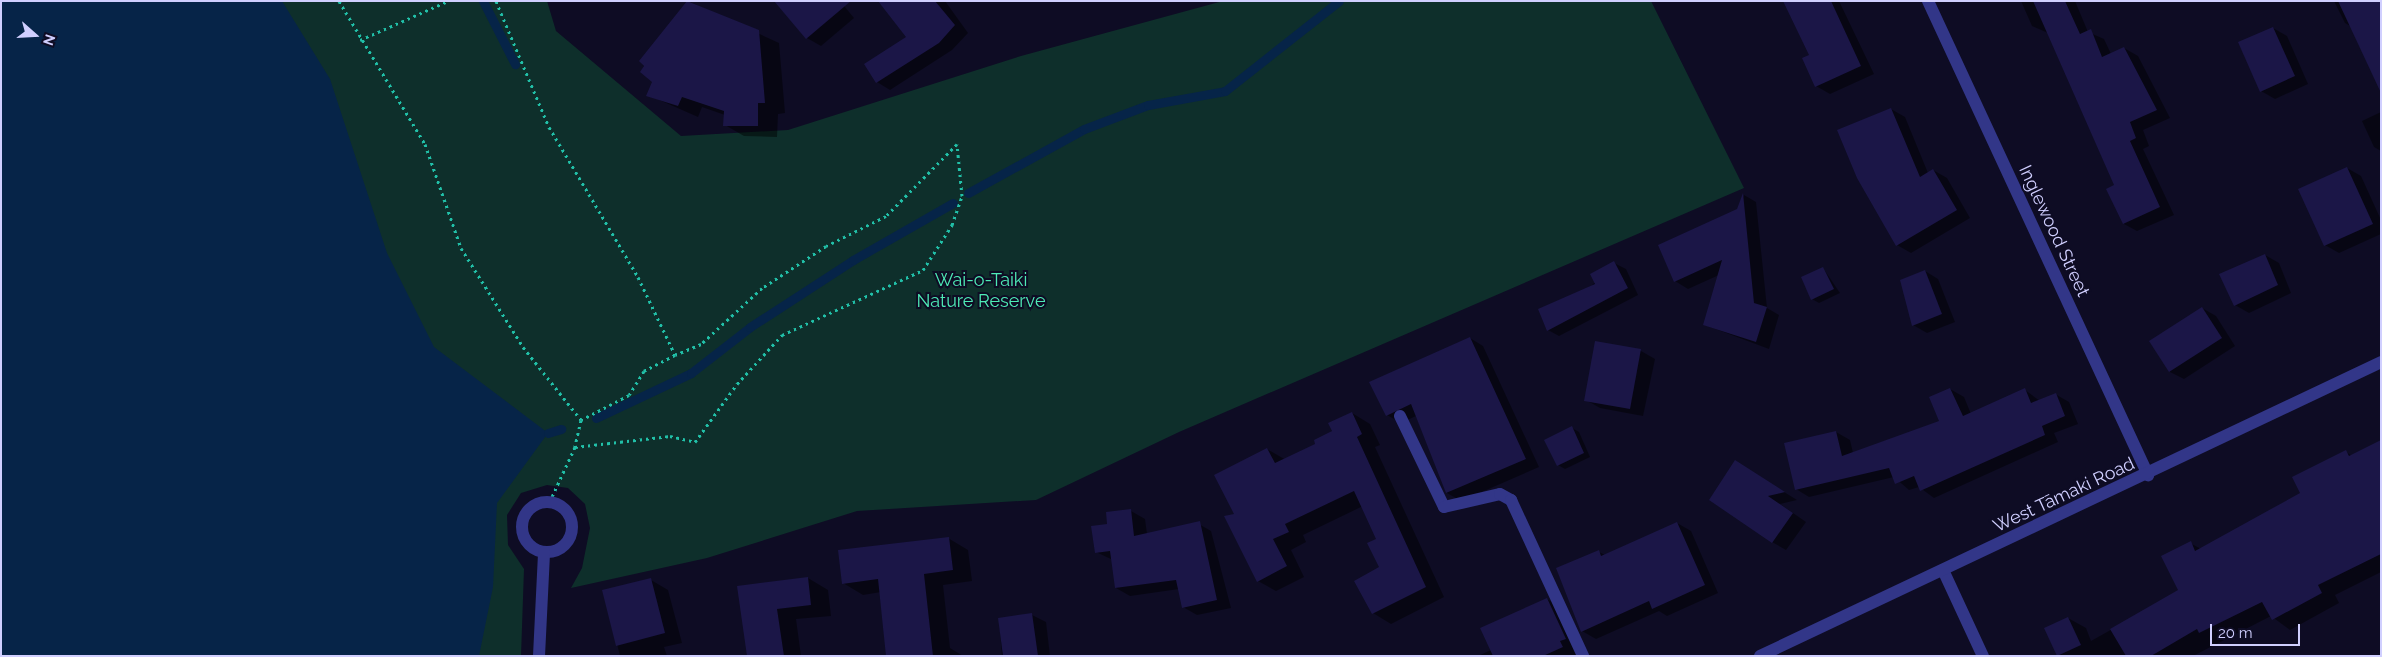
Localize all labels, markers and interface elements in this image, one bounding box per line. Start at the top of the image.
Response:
north arrow [10,10,60,60]
text: N [40,32,58,48]
street label: Inglewood Street [2014,162,2094,300]
park label: Wai-o-Taiki Nature Reserve [917,270,1045,312]
street label: West Tāmaki Road [1990,453,2138,537]
scale bar [2212,614,2302,646]
text: 20 m [2218,624,2253,642]

